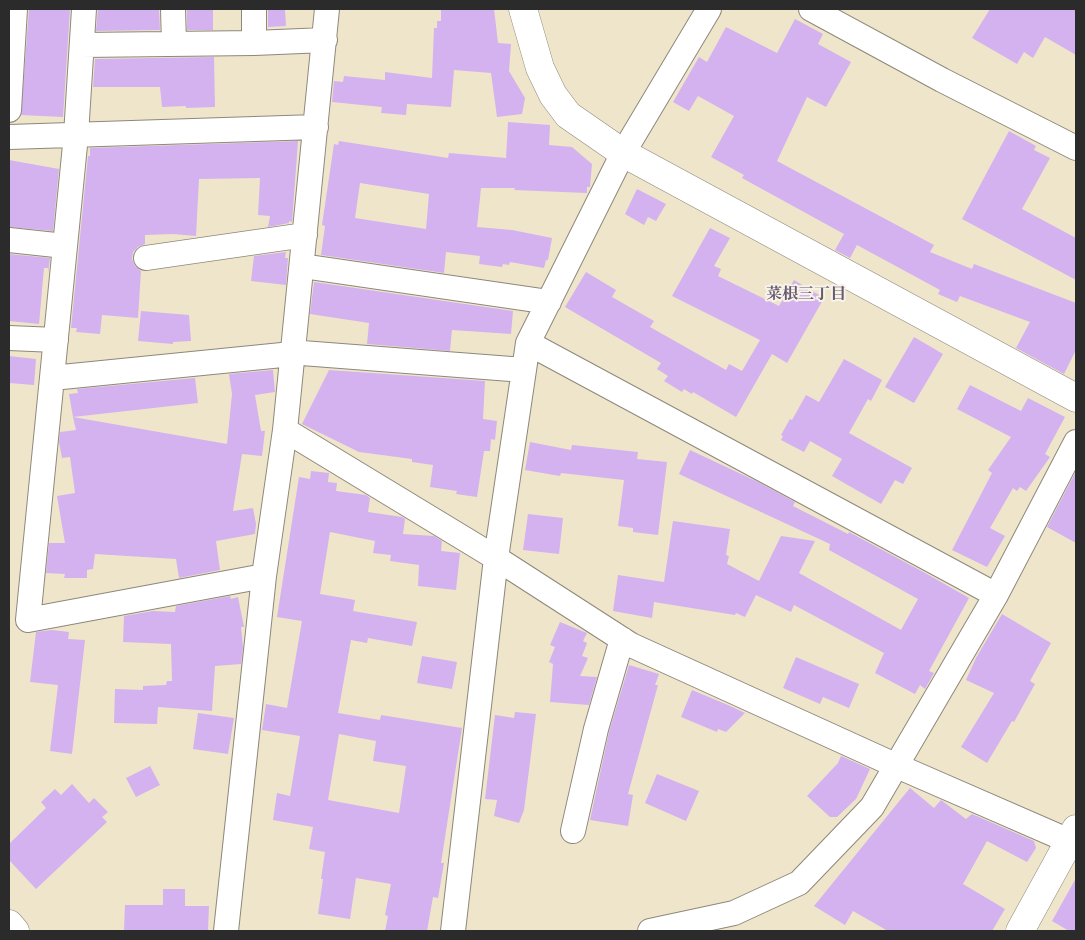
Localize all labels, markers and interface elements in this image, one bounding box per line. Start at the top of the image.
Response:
district label: 菜根三丁目 [766,285,846,305]

